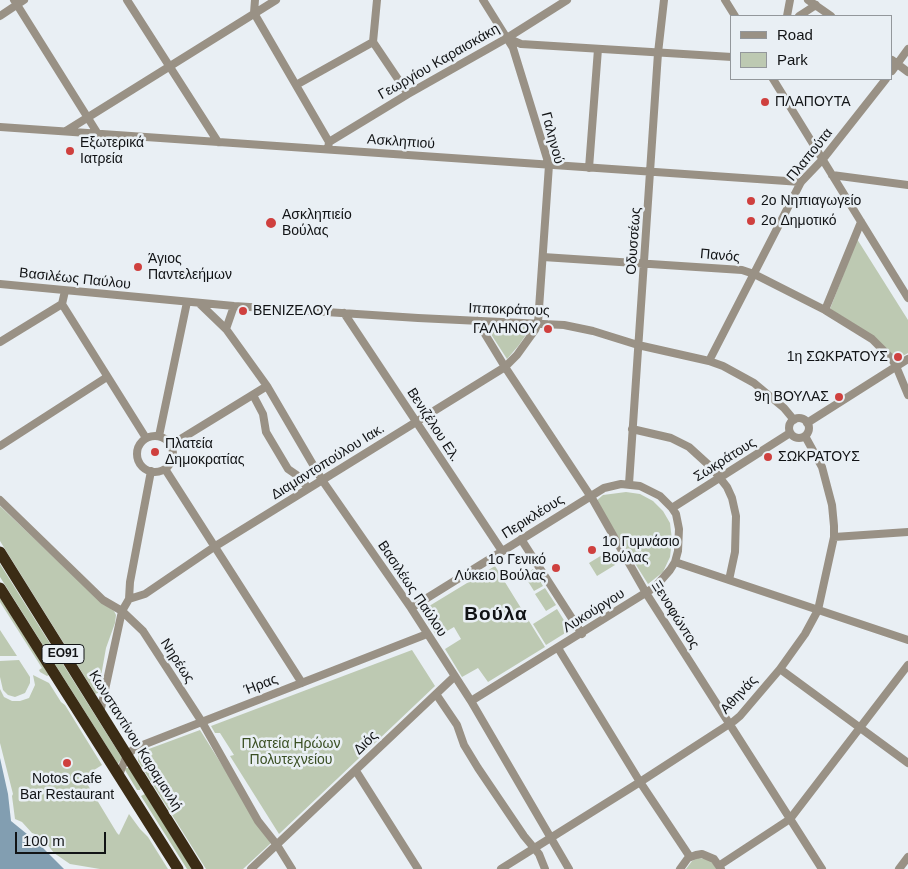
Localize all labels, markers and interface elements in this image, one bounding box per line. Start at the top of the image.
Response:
legend [730,15,893,80]
street label: Γεωργίου Καραισκάκη [375,20,503,104]
text: Road [777,26,813,43]
text: Park [777,51,808,68]
place label: ΠΛΑΠΟΥΤΑ [775,94,851,110]
marker: ΠΛΑΠΟΥΤΑ [759,96,771,108]
street label: Γαληνού [537,110,567,166]
street label: Πλαπούτα [784,125,836,185]
street label: Ασκληπιού [367,131,435,153]
place label: Εξωτερικά Ιατρεία [80,135,144,168]
marker: Εξωτερικά Ιατρεία [64,145,76,157]
place label: 2ο Νηπιαγωγείο [761,193,861,209]
marker: 2ο Νηπιαγωγείο [745,195,757,207]
place label: Ασκληπιείο Βούλας [282,207,352,240]
street label: Οδυσσέως [623,207,645,275]
place label: 2ο Δημοτικό [761,213,837,229]
marker: 2ο Δημοτικό [745,215,757,227]
marker: Ασκληπιείο Βούλας [264,216,278,230]
street label: Πανός [699,246,741,266]
place label: Άγιος Παντελεήμων [148,251,232,284]
marker: Άγιος Παντελεήμων [132,261,144,273]
street label: Βασιλέως Παύλου [18,265,132,293]
street label: Ιπποκράτους [468,300,550,320]
place label: ΒΕΝΙΖΕΛΟΥ [253,303,332,319]
marker: ΒΕΝΙΖΕΛΟΥ [237,305,249,317]
place label: ΓΑΛΗΝΟΥ [473,321,538,337]
marker: ΓΑΛΗΝΟΥ [542,323,554,335]
place label: 1η ΣΩΚΡΑΤΟΥΣ [787,349,888,365]
marker: 1η ΣΩΚΡΑΤΟΥΣ [892,351,904,363]
street label: Βενιζέλου Ελ. [403,385,463,465]
place label: 9η ΒΟΥΛΑΣ [754,389,829,405]
marker: 9η ΒΟΥΛΑΣ [833,391,845,403]
street label: Διαμαντοπούλου Ιακ. [268,420,388,504]
street label: Σωκράτους [691,434,759,486]
place label: Πλατεία Δημοκρατίας [165,436,245,468]
marker: Πλατεία Δημοκρατίας [149,446,161,458]
place label: ΣΩΚΡΑΤΟΥΣ [778,449,860,465]
marker: ΣΩΚΡΑΤΟΥΣ [762,451,774,463]
street label: Περικλέους [499,491,567,543]
place label: 1ο Γυμνάσιο Βούλας [602,534,680,566]
street label: Βασιλέως Παύλου [374,538,450,640]
marker: 1ο Γυμνάσιο Βούλας [586,544,598,556]
place label: 1ο Γενικό Λύκειο Βούλας [455,552,546,584]
marker: 1ο Γενικό Λύκειο Βούλας [550,562,562,574]
street label: Ξενοφώντος [647,578,703,652]
street label: Λυκούργου [560,585,628,637]
district label: Βούλα [464,604,528,626]
street label: Νηρέως [156,636,198,686]
road number: ΕΟ91 [42,644,84,664]
street label: Κωνσταντίνου Καραμανλή [85,668,185,814]
street label: Ήρας [242,671,280,699]
street label: Αθηνάς [717,672,761,718]
street label: Διός [350,728,382,758]
park label: Πλατεία Ηρώων Πολυτεχνείου [242,736,340,769]
marker: Notos Cafe Bar Restaurant [61,757,73,769]
place label: Notos Cafe Bar Restaurant [20,771,114,804]
scale bar [18,822,109,854]
text: 100 m [23,832,65,849]

